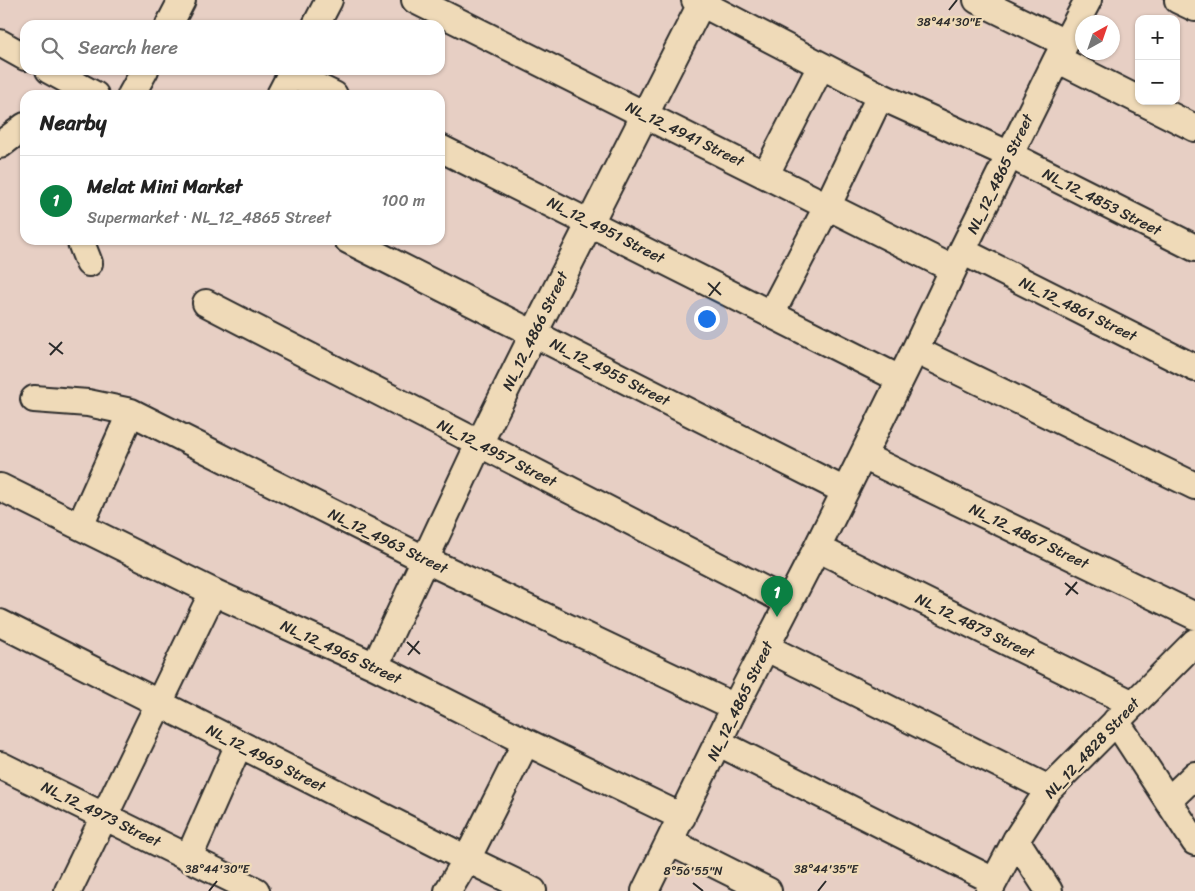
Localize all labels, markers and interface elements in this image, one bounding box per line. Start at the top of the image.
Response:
text: 38°44'30"E [917,11,982,33]
north arrow [1075,15,1120,60]
map controls [1135,15,1180,105]
button: + [1135,15,1180,60]
search box [20,20,445,75]
text: Search here [78,31,178,64]
icon: search [38,34,66,62]
button: − [1135,60,1180,105]
street label: NL_12_4941 Street [621,94,750,174]
text: Nearby [40,104,106,142]
street label: NL_12_4865 Street [960,109,1041,239]
street label: NL_12_4853 Street [1038,161,1167,244]
text: Melat Mini Market [87,170,242,203]
text: 1 [53,186,59,215]
text: 100 m [381,186,425,215]
street label: NL_12_4951 Street [543,189,670,271]
text: Supermarket · NL_12_4865 Street [87,203,331,232]
street label: NL_12_4866 Street [495,266,576,395]
street label: NL_12_4861 Street [1015,269,1142,349]
your location [694,306,720,332]
street label: NL_12_4955 Street [545,331,675,414]
street label: NL_12_4957 Street [433,412,562,495]
street label: NL_12_4867 Street [965,496,1094,577]
street label: NL_12_4963 Street [324,501,453,582]
pin: 1 [761,576,793,617]
street label: NL_12_4873 Street [911,586,1040,667]
street label: NL_12_4965 Street [276,613,407,692]
street label: NL_12_4865 Street [700,636,781,766]
street label: NL_12_4828 Street [1038,691,1147,805]
street label: NL_12_4969 Street [202,717,331,800]
street label: NL_12_4973 Street [37,774,166,855]
text: 38°44'30"E [185,858,250,880]
text: 38°44'35"E [794,858,859,880]
text: 8°56'55"N [664,860,723,882]

